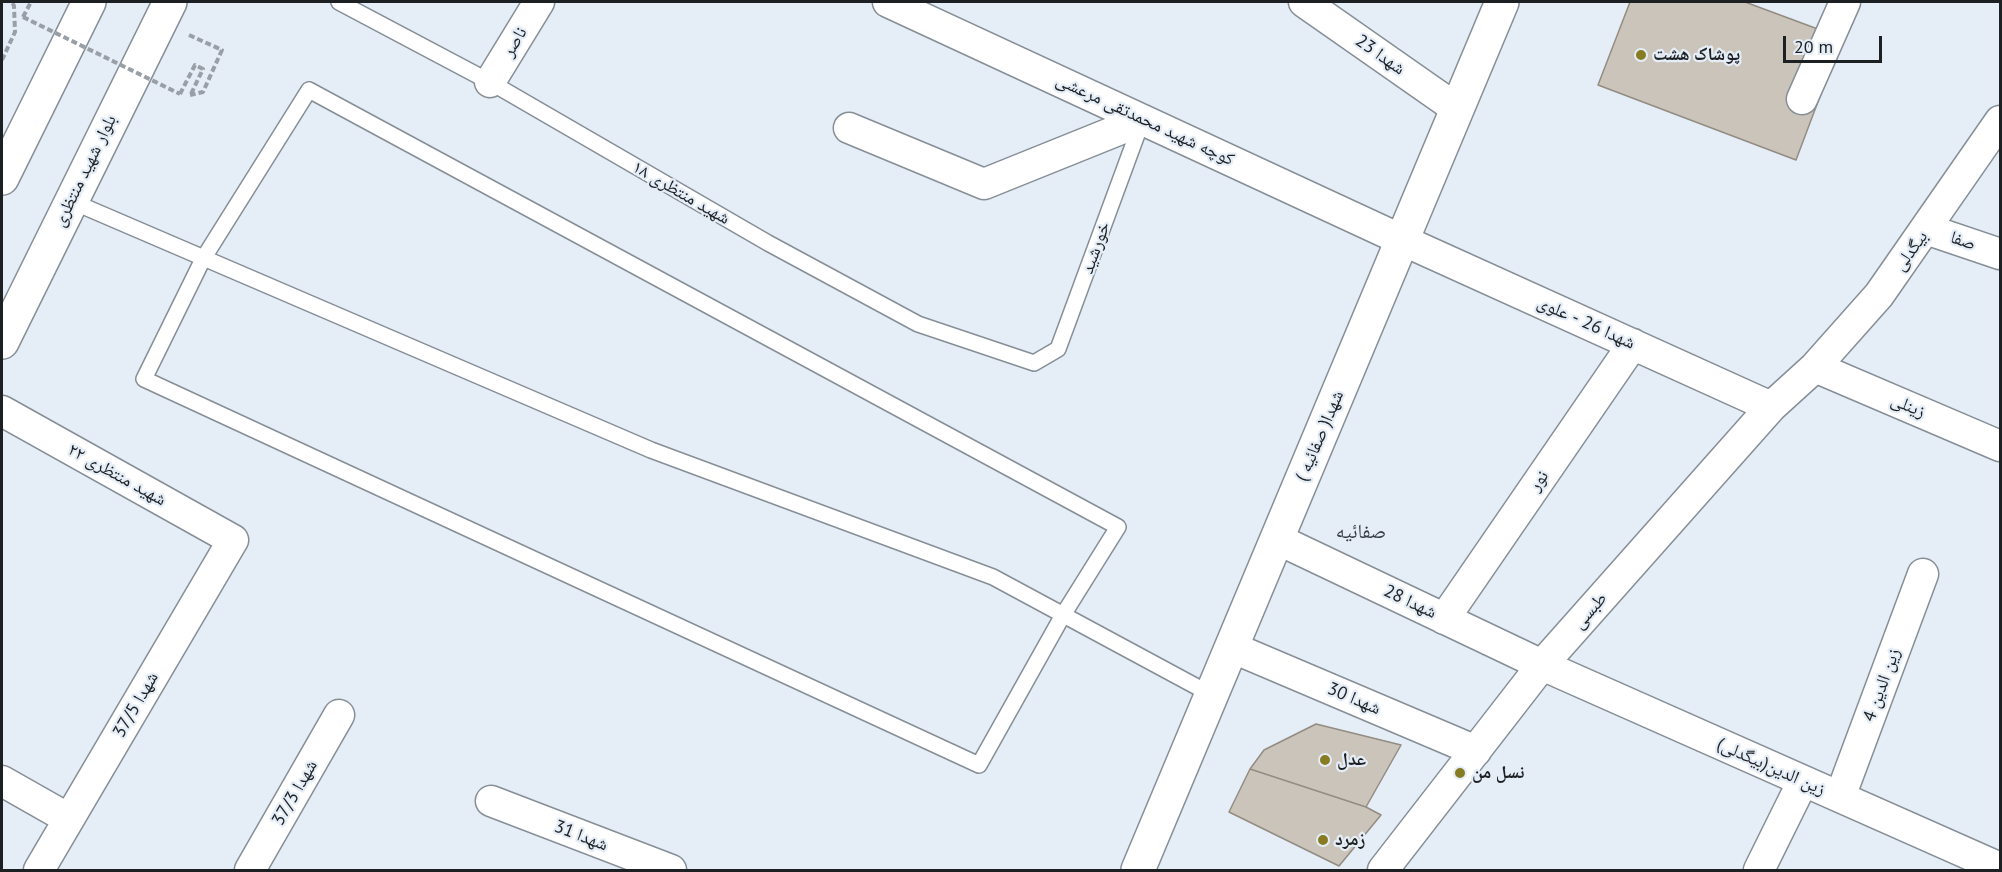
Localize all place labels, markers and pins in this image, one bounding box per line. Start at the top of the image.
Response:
place label: پوشاک هشت [1653,44,1740,66]
marker: پوشاک هشت [1634,48,1648,62]
place label: عدل [1337,749,1366,771]
marker: عدل [1318,753,1332,767]
place label: نسل من [1472,762,1524,784]
marker: نسل من [1453,766,1467,780]
place label: زمرد [1335,829,1365,851]
marker: زمرد [1316,833,1330,847]

